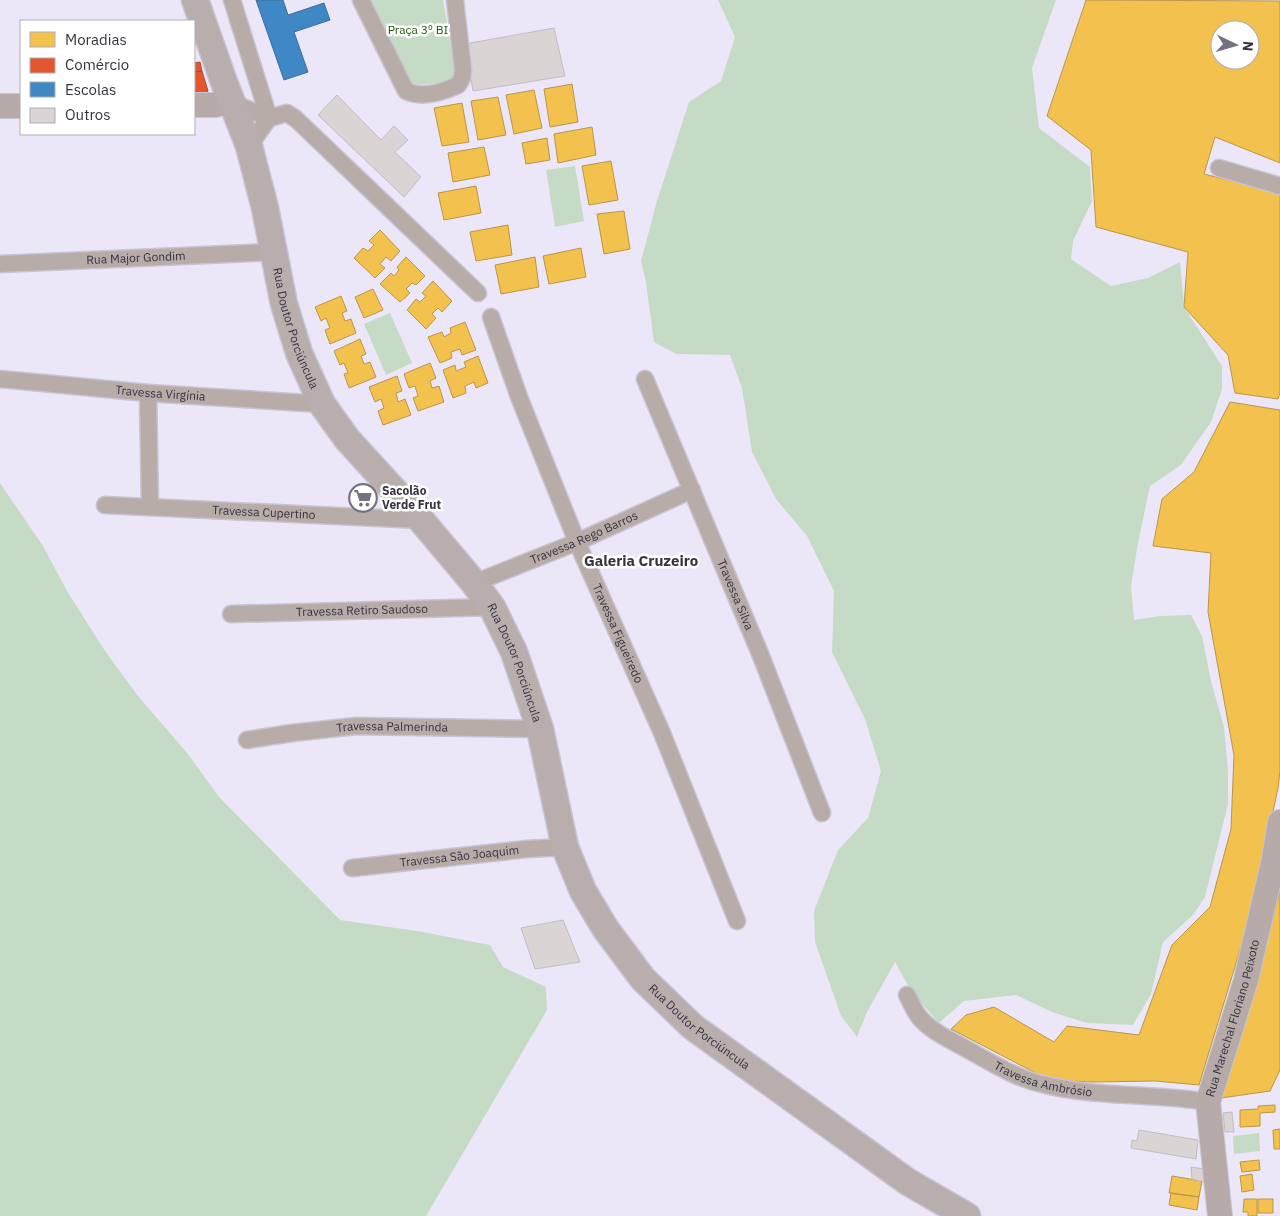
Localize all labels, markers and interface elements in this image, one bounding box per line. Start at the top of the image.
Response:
legend [20,20,195,135]
north arrow [1210,20,1260,70]
park label: Praça 3º BI [388,22,449,37]
text: Moradias [65,30,127,49]
text: N [1239,40,1257,52]
text: Comércio [65,55,129,74]
text: Escolas [65,80,116,99]
text: Outros [65,105,111,124]
street label: Rua Major Gondim [86,248,186,267]
street label: Rua Doutor Porciúncula [270,266,322,392]
street label: Travessa Virgínia [115,382,207,404]
supermarket icon: Sacolão Verde Frut [348,483,378,513]
place label: Sacolão Verde Frut [382,483,441,512]
street label: Travessa Cupertino [212,502,316,522]
street label: Travessa Rego Barros [528,507,640,567]
district label: Galeria Cruzeiro [584,551,698,570]
street label: Travessa Silva [714,557,758,633]
street label: Travessa Figueiredo [589,581,647,686]
street label: Travessa Retiro Saudoso [296,601,428,619]
street label: Rua Doutor Porciúncula [484,601,545,724]
street label: Travessa Palmerinda [335,718,449,735]
street label: Travessa São Joaquim [399,842,520,870]
street label: Rua Marechal Floriano Peixoto [1202,938,1262,1099]
street label: Rua Doutor Porciúncula [646,981,753,1073]
street label: Travessa Ambrósio [992,1058,1093,1099]

